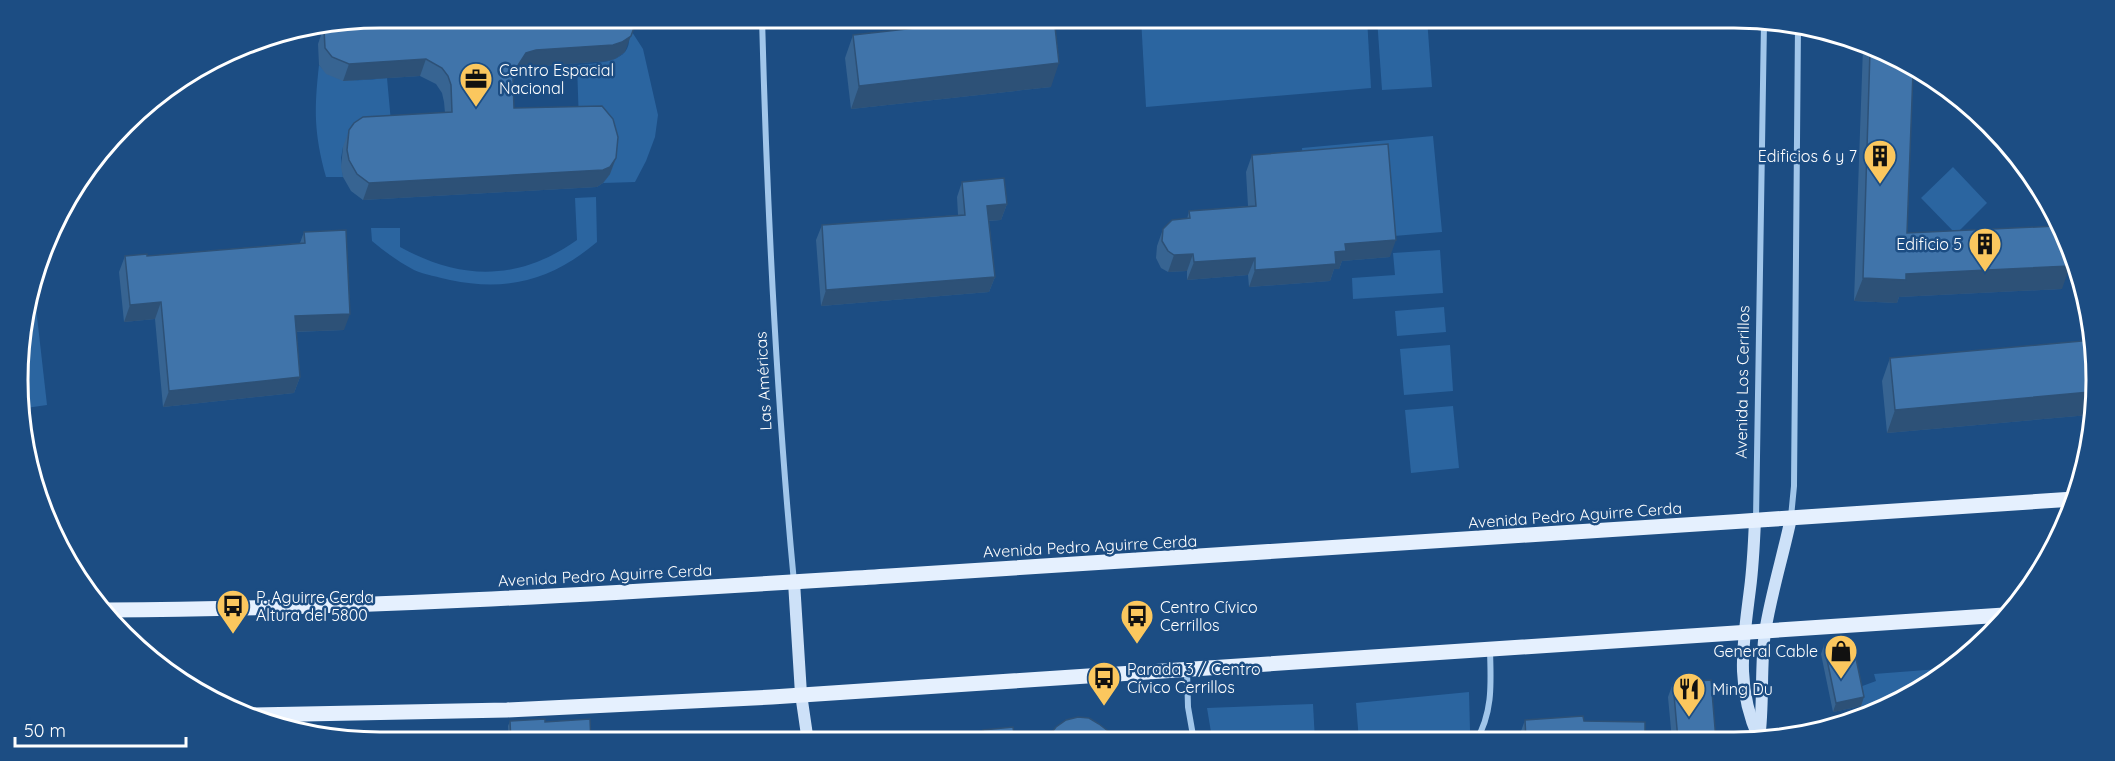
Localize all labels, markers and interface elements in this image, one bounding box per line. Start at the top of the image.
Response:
place label: Centro Espacial Nacional [499,60,614,98]
office icon: Centro Espacial Nacional [458,61,494,108]
building icon: Edificios 6 y 7 [1862,138,1898,185]
place label: Edificios 6 y 7 [1758,146,1857,166]
building icon: Edificio 5 [1967,226,2003,273]
place label: Edificio 5 [1896,234,1962,254]
street label: Avenida Los Cerrillos [1731,305,1753,459]
street label: Las Américas [750,331,776,431]
street label: Avenida Pedro Aguirre Cerda [1467,498,1683,532]
street label: Avenida Pedro Aguirre Cerda [982,530,1198,562]
street label: Avenida Pedro Aguirre Cerda [497,559,713,591]
place label: P. Aguirre Cerda Altura del 5800 [256,587,374,625]
bus stop icon: P. Aguirre Cerda Altura del 5800 [215,588,251,635]
place label: Centro Cívico Cerrillos [1160,597,1258,635]
bus stop icon: Centro Cívico Cerrillos [1119,598,1155,645]
shop icon: General Cable [1823,633,1859,680]
place label: General Cable [1713,641,1818,661]
place label: Parada 3 / Centro Cívico Cerrillos [1127,659,1261,697]
bus stop icon: Parada 3 / Centro Cívico Cerrillos [1086,660,1122,707]
restaurant icon: Ming Du [1671,671,1707,718]
place label: Ming Du [1712,679,1773,699]
scale bar [15,710,186,748]
text: 50 m [24,719,66,742]

